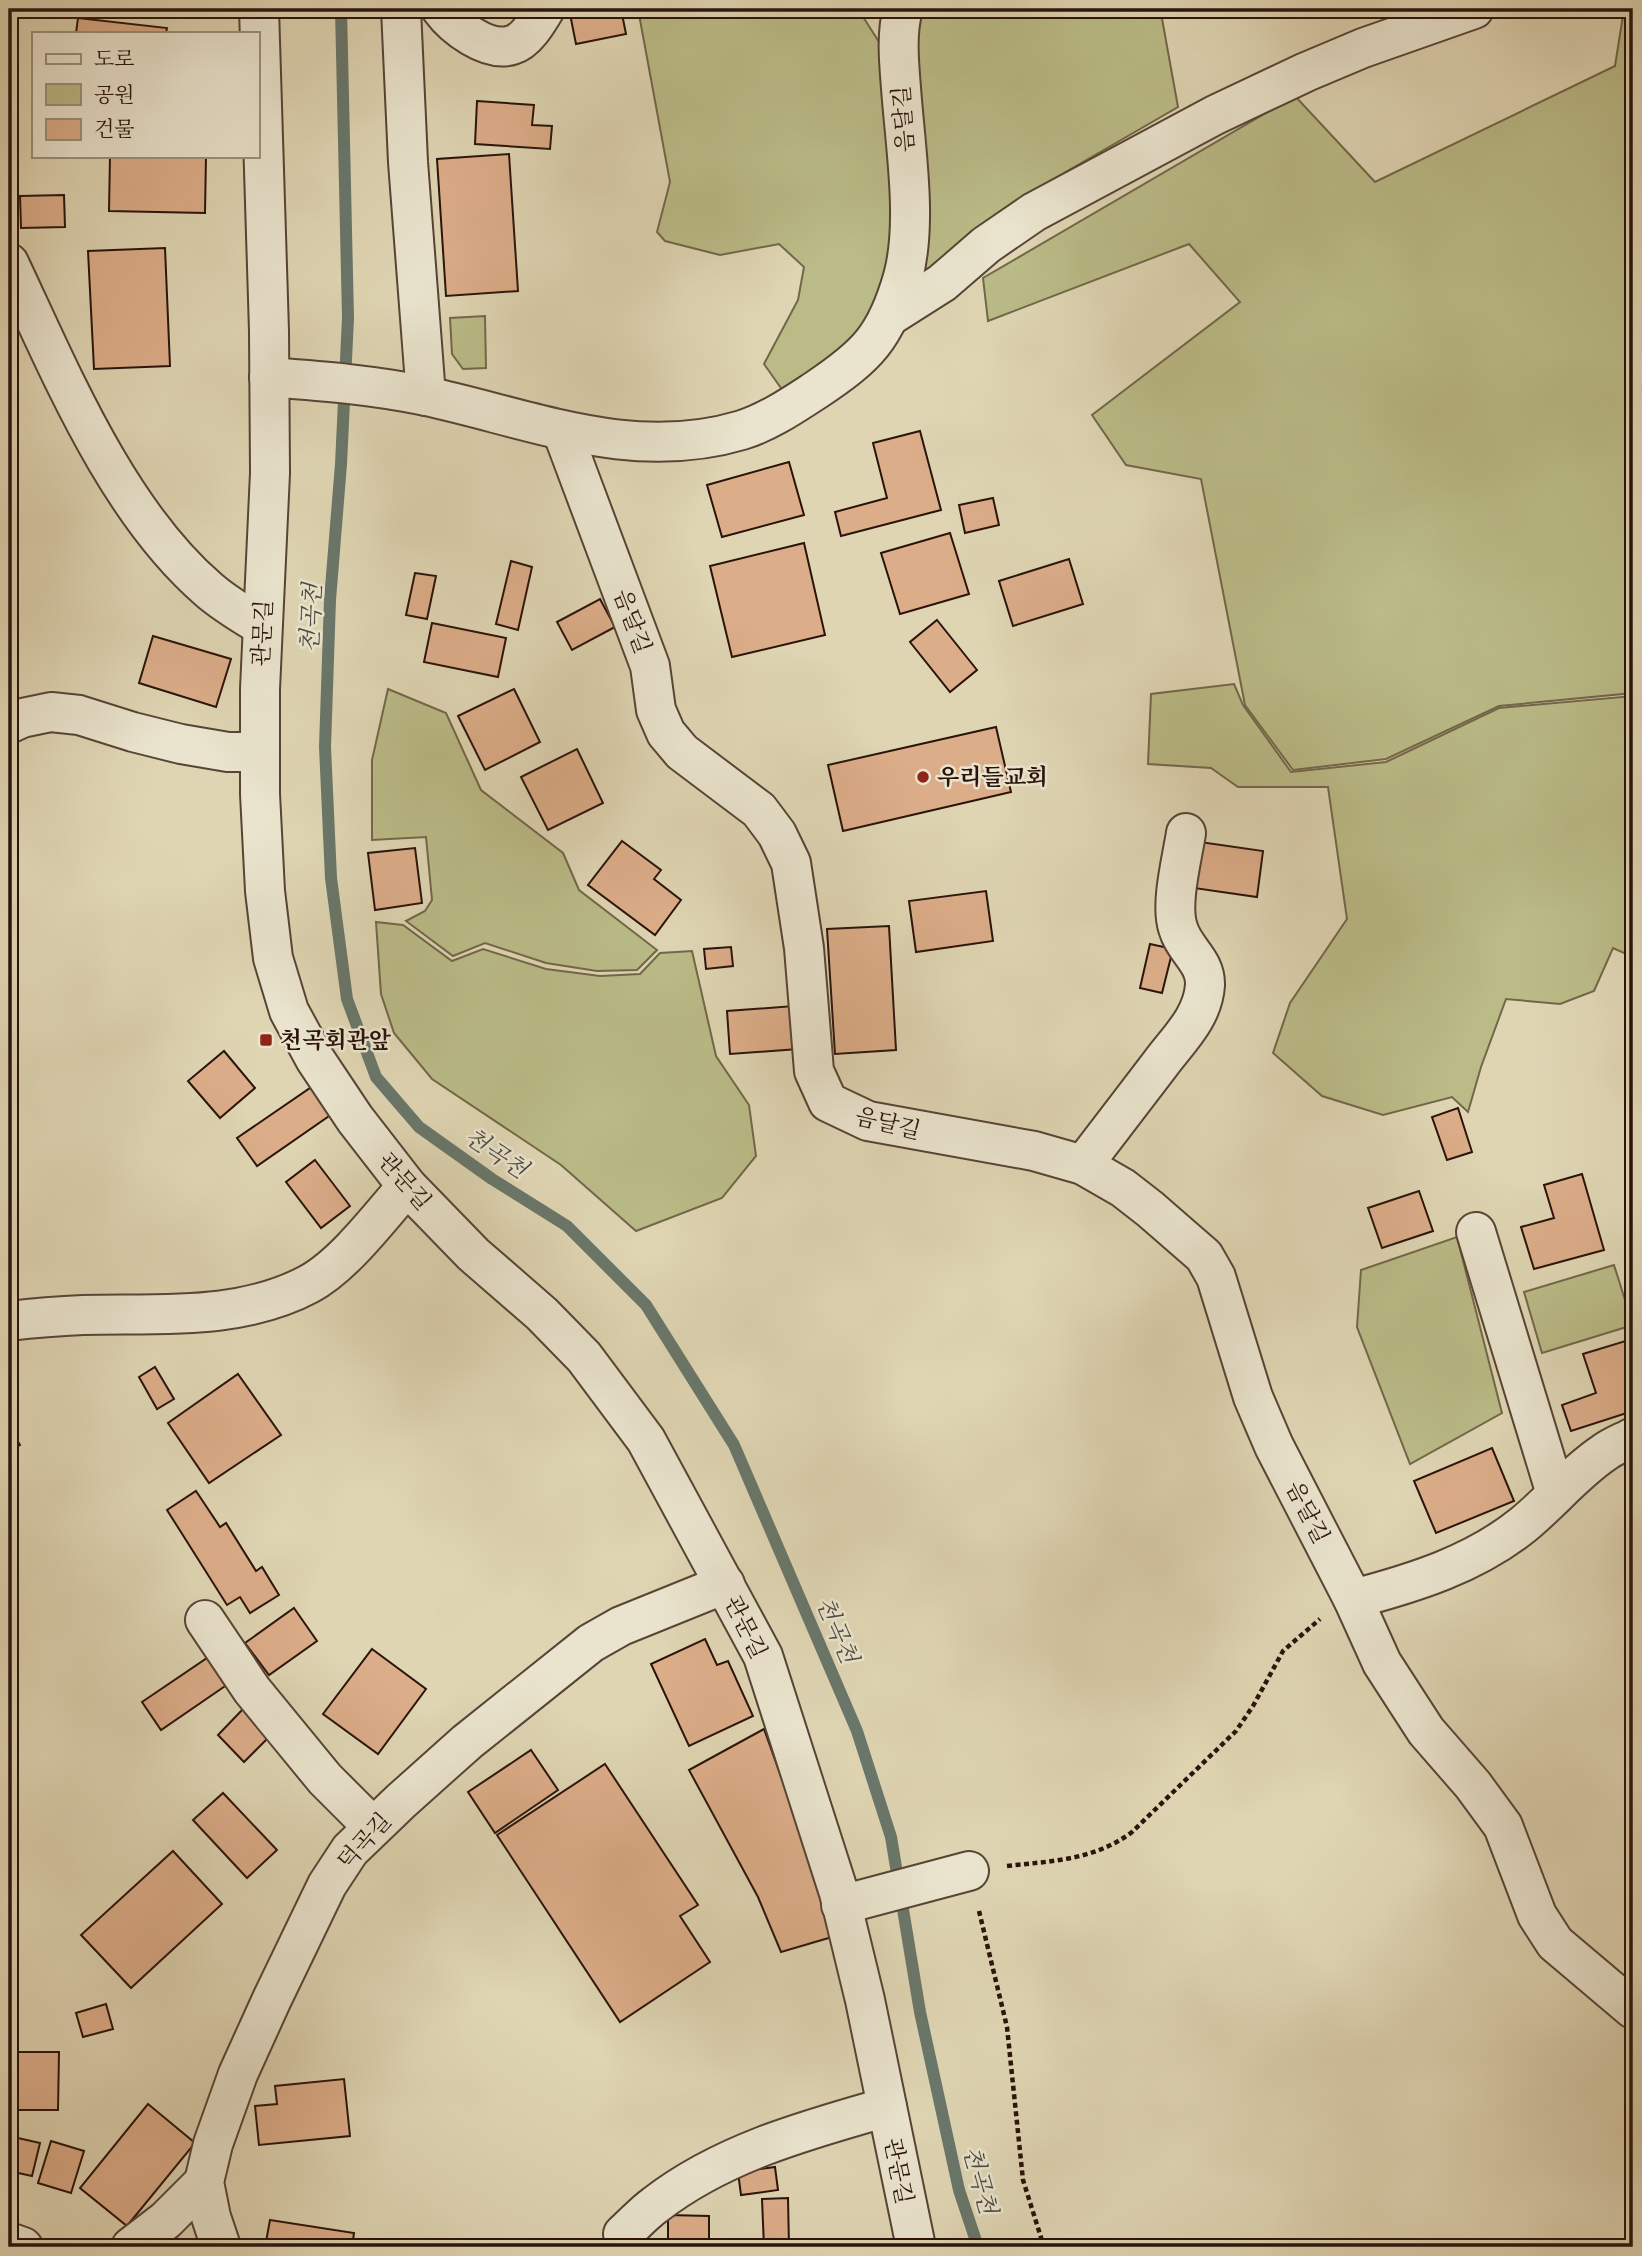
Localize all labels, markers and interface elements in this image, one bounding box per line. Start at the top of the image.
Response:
legend [32,32,259,158]
text: 도로 [94,45,135,72]
text: 공원 [94,81,135,108]
street label: 음달길 [886,85,920,153]
text: 건물 [94,115,135,142]
water label: 천곡천 [293,581,328,654]
street label: 음달길 [608,585,658,657]
street label: 관문길 [245,599,279,667]
place label: 우리들교회 [937,762,1048,792]
marker: 우리들교회 [915,769,931,785]
place label: 천곡회관앞 [280,1025,392,1055]
marker: 천곡회관앞 [258,1032,274,1048]
street label: 음달길 [852,1100,924,1146]
water label: 천곡천 [459,1120,535,1186]
street label: 관문길 [372,1146,438,1216]
street label: 음달길 [1280,1475,1336,1549]
street label: 관문길 [718,1590,774,1664]
water label: 천곡천 [810,1592,866,1670]
street label: 덕곡길 [331,1806,397,1876]
street label: 관문길 [878,2135,920,2207]
water label: 천곡천 [957,2142,1005,2219]

